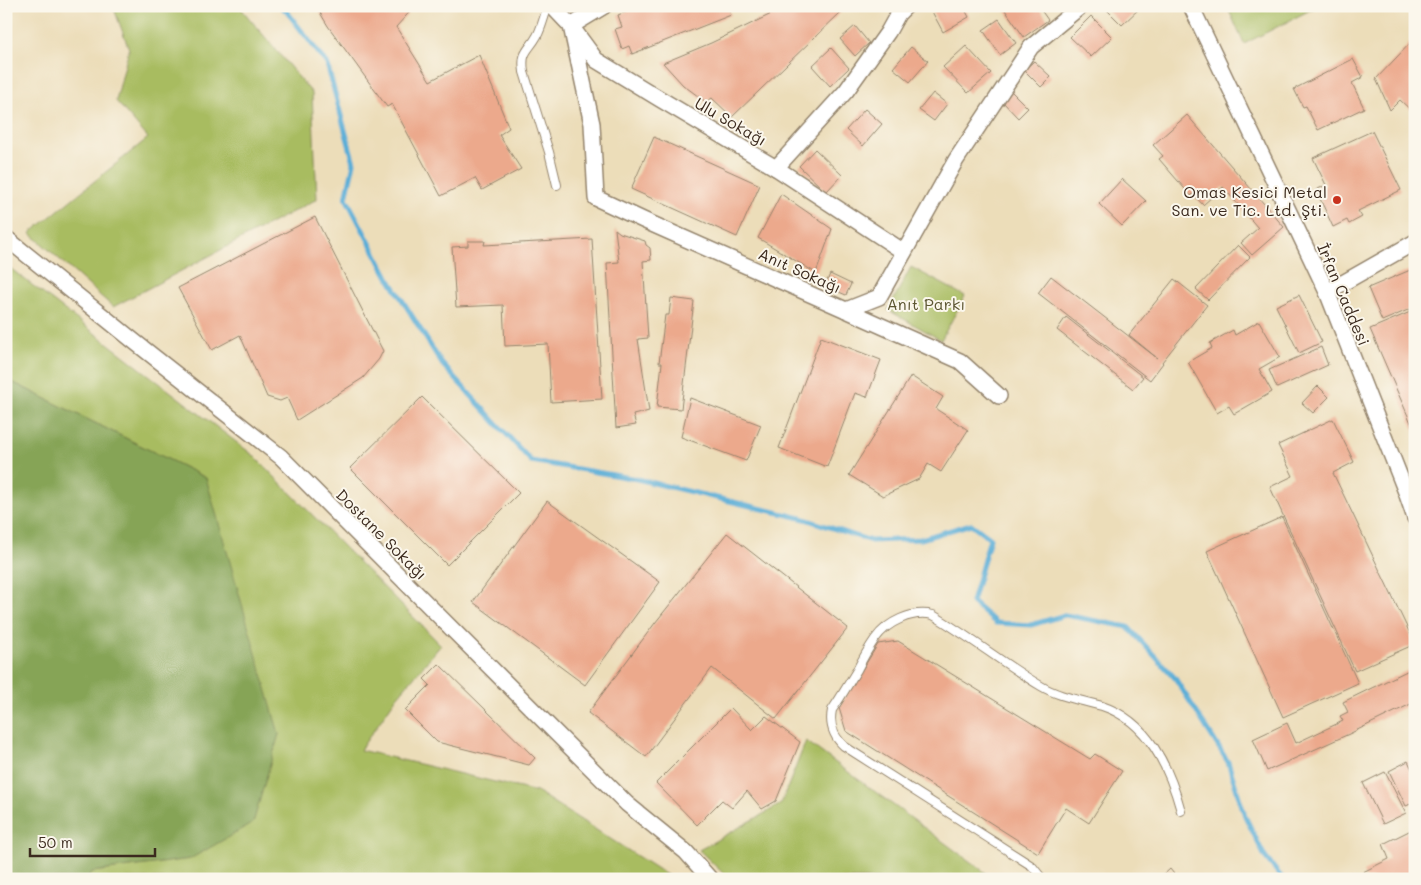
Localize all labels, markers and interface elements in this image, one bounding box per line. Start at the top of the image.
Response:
street label: Ulu Sokağı [691,92,771,150]
place label: Omas Kesici Metal San. ve Tic. Ltd. Şti. [1172,181,1327,220]
marker: Omas Kesici Metal San. ve Tic. Ltd. Şti. [1331,194,1343,206]
street label: İrfan Caddesi [1313,240,1375,348]
street label: Anıt Sokağı [755,242,845,298]
park label: Anıt Parkı [887,293,965,314]
street label: Dostane Sokağı [332,484,432,584]
scale bar [30,825,155,857]
text: 50 m [38,832,73,852]

